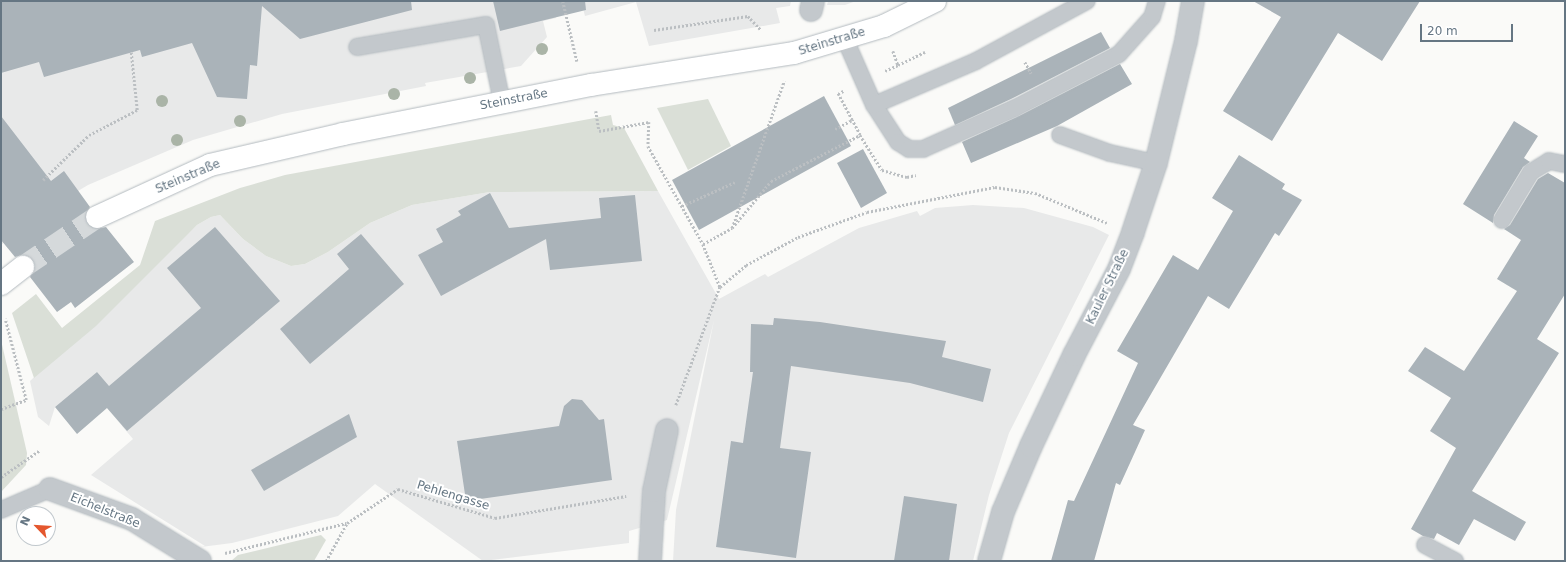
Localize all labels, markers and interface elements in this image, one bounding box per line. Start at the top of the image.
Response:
scale bar [1422,16,1515,42]
text: 20 m [1427,24,1458,38]
street label: Steinstraße [797,25,867,59]
street label: Steinstraße [479,86,549,114]
street label: Steinstraße [154,157,222,197]
street label: Kauler Straße [1084,247,1132,327]
street label: Pehlengasse [415,478,491,514]
street label: Eichelstraße [68,490,142,532]
north arrow [16,506,56,546]
text: N [18,514,33,528]

